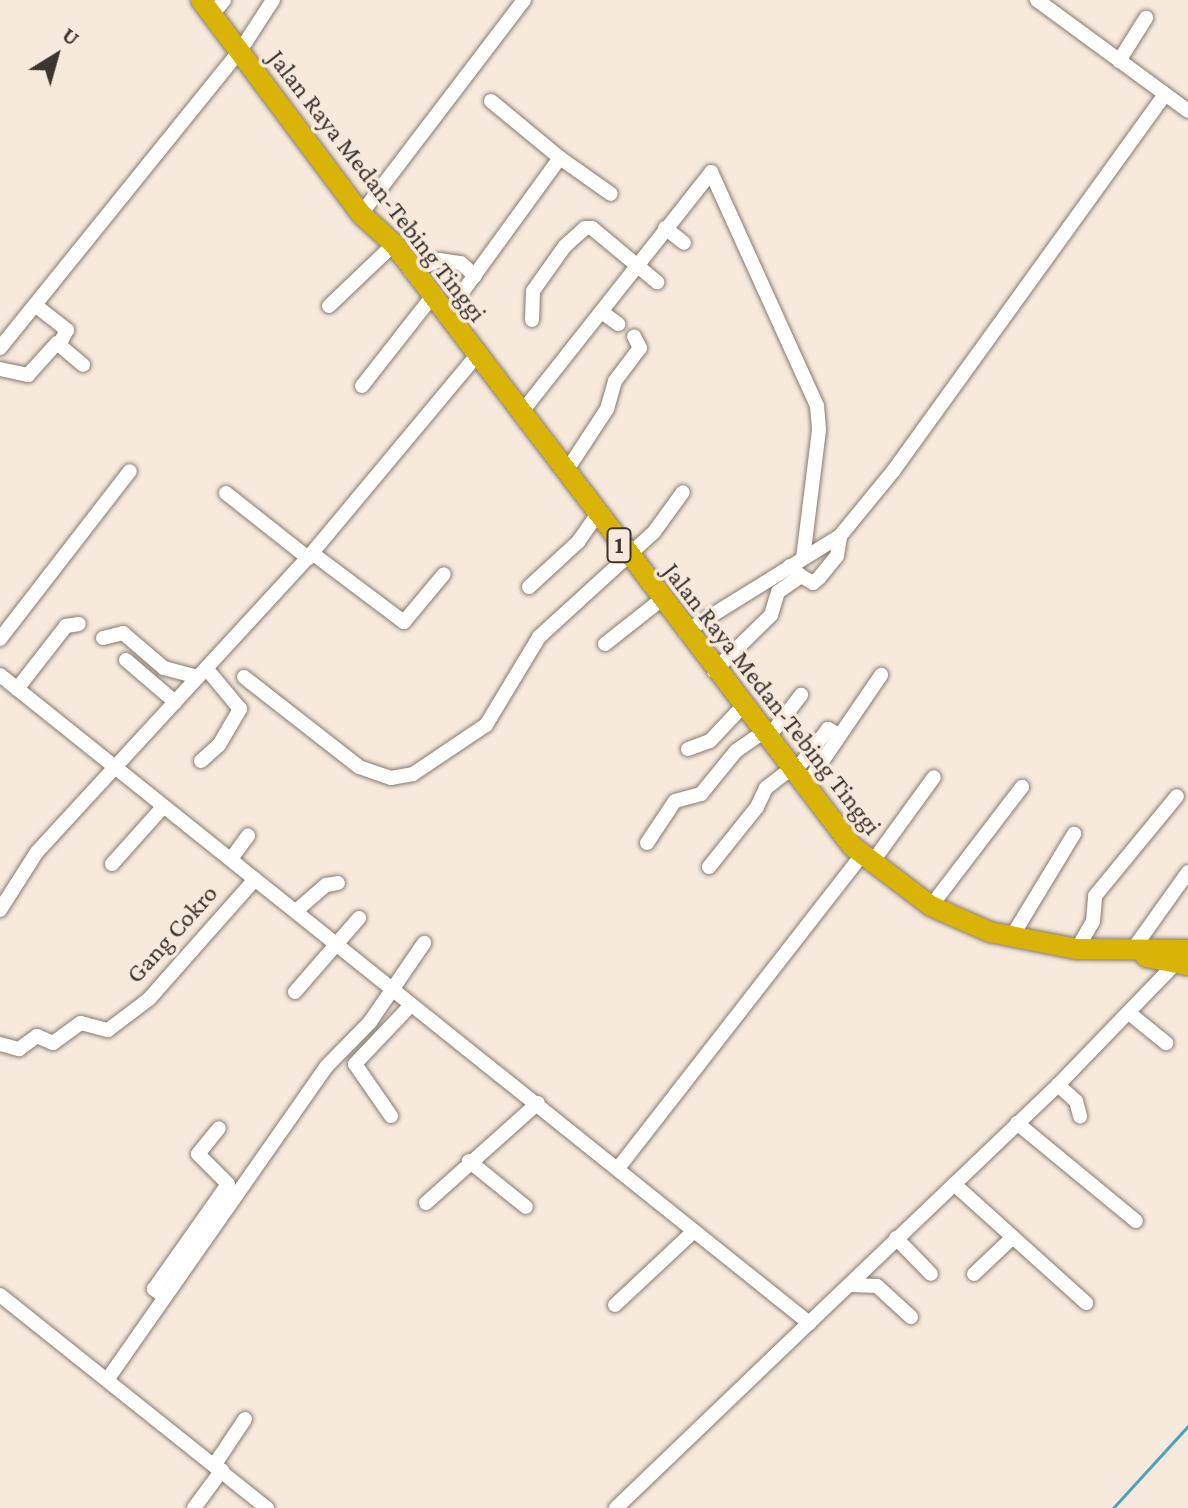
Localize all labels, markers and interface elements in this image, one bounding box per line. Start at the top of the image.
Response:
north arrow [16,16,96,96]
text: U [57,22,84,51]
street label: Jalan Raya Medan-Tebing Tinggi [261,44,493,328]
road number: 1 [605,525,633,565]
street label: Jalan Raya Medan-Tebing Tinggi [656,557,888,841]
street label: Gang Cokro [120,878,224,990]

